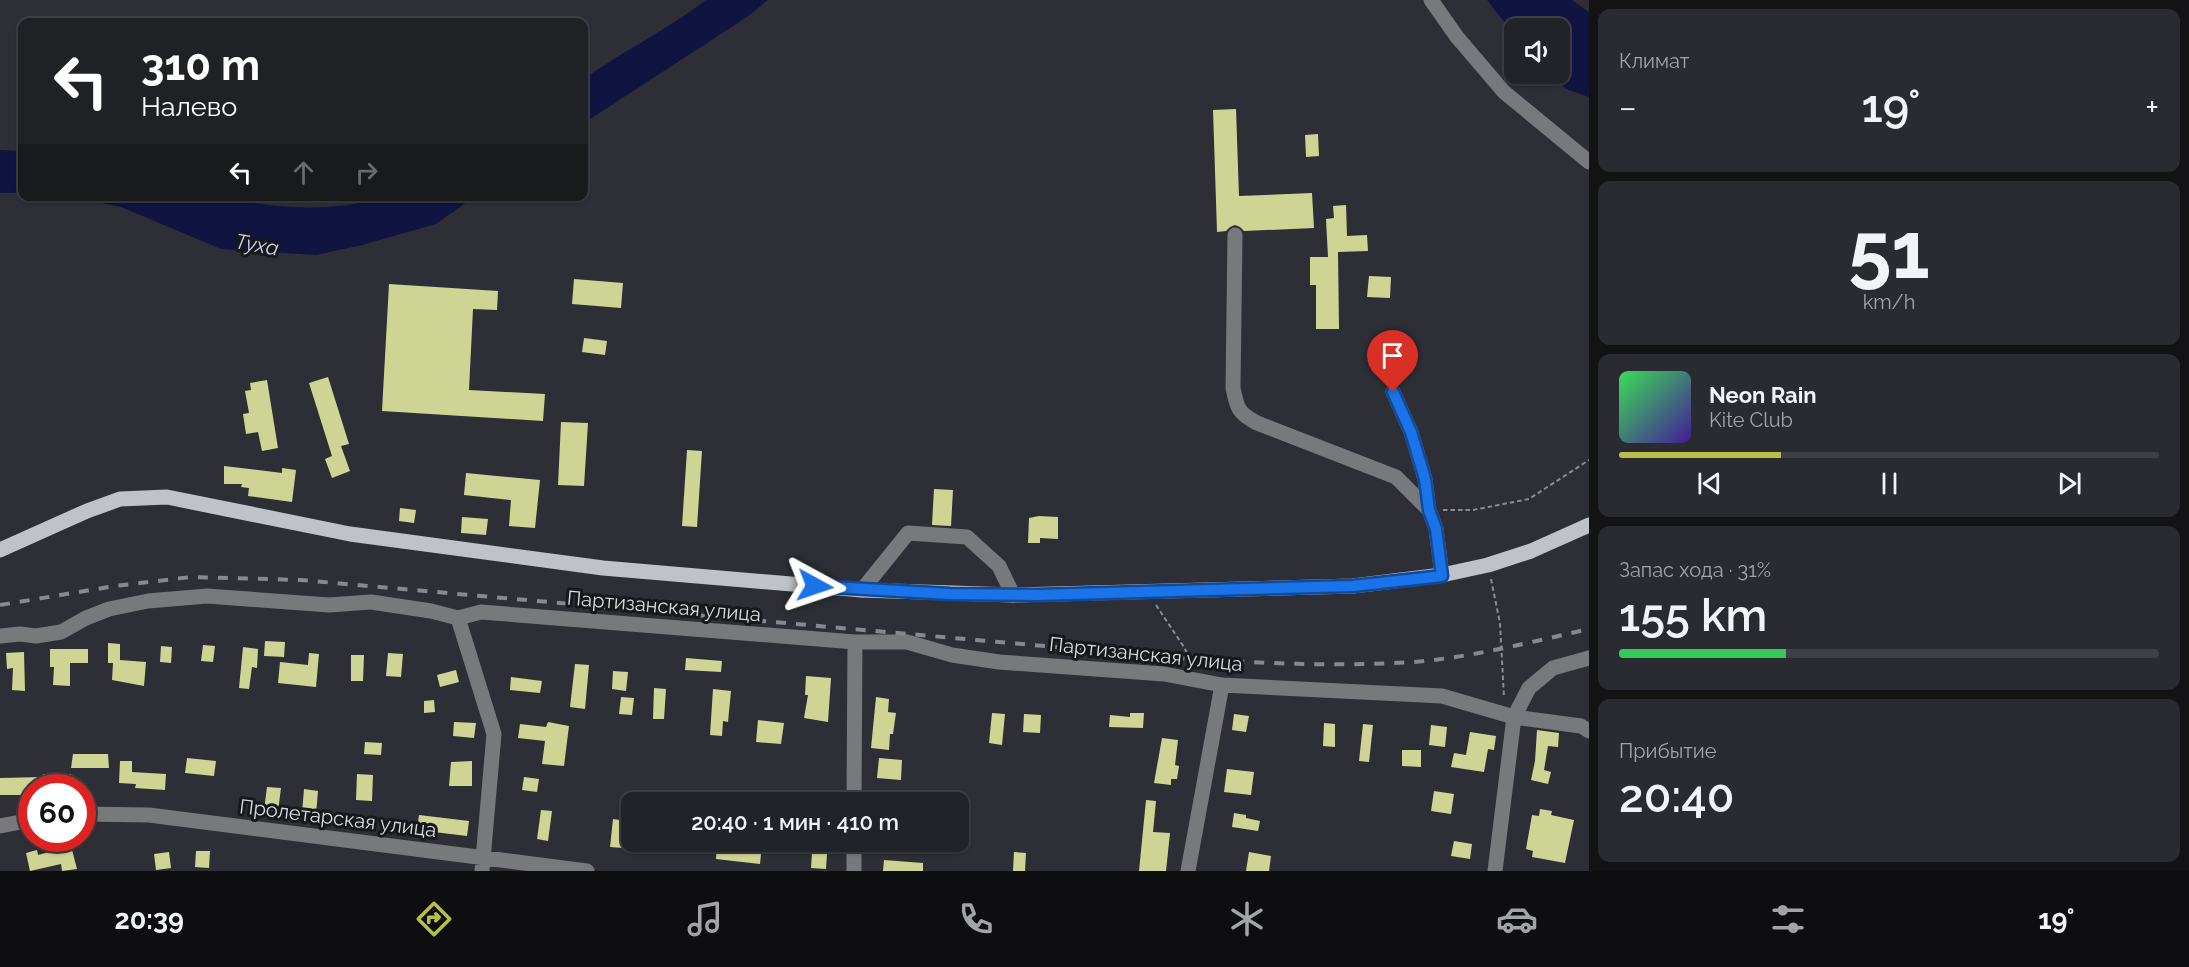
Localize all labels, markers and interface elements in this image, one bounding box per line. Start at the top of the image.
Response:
map controls [1504,18,1570,84]
button: sound [1504,18,1570,84]
text: 310 m [141,41,260,90]
icon: left [42,42,120,120]
text: Климат [1619,49,1689,73]
text: 19° [1862,80,1920,133]
text: − [1619,88,1637,127]
text: + [2145,88,2159,127]
text: Налево [141,91,237,122]
icon: left [224,156,257,189]
icon: ahead [287,156,320,189]
icon: right [350,156,383,189]
text: 51 [1848,205,1930,296]
water label: Туха [233,228,281,261]
text: km/h [1863,290,1915,314]
pin [1367,330,1418,392]
icon: arrive [1376,339,1409,372]
text: Neon Rain [1709,382,1817,408]
text: Kite Club [1709,408,1793,432]
icon: previous [1693,467,1726,500]
icon: pause [1873,467,1906,500]
icon: next [2053,467,2086,500]
position arrow [783,554,847,618]
text: Запас хода · 31% [1619,558,1771,582]
street label: Партизанская улица [566,586,762,626]
text: 155 km [1619,589,1767,642]
street label: Партизанская улица [1048,632,1244,676]
text: Прибытие [1619,739,1716,763]
text: 20:40 [1619,770,1734,823]
speed limit sign: 60 [18,774,96,852]
street label: Пролетарская улица [238,794,438,842]
text: 20:40 · 1 мин · 410 m [691,809,899,835]
icon: directions [413,898,455,940]
icon: music [684,898,726,940]
icon: phone [955,898,997,940]
icon: climate [1226,898,1268,940]
icon: car [1496,898,1538,940]
icon: filters [1767,898,1809,940]
text: 20:39 [114,904,184,935]
text: 19° [2038,904,2074,935]

